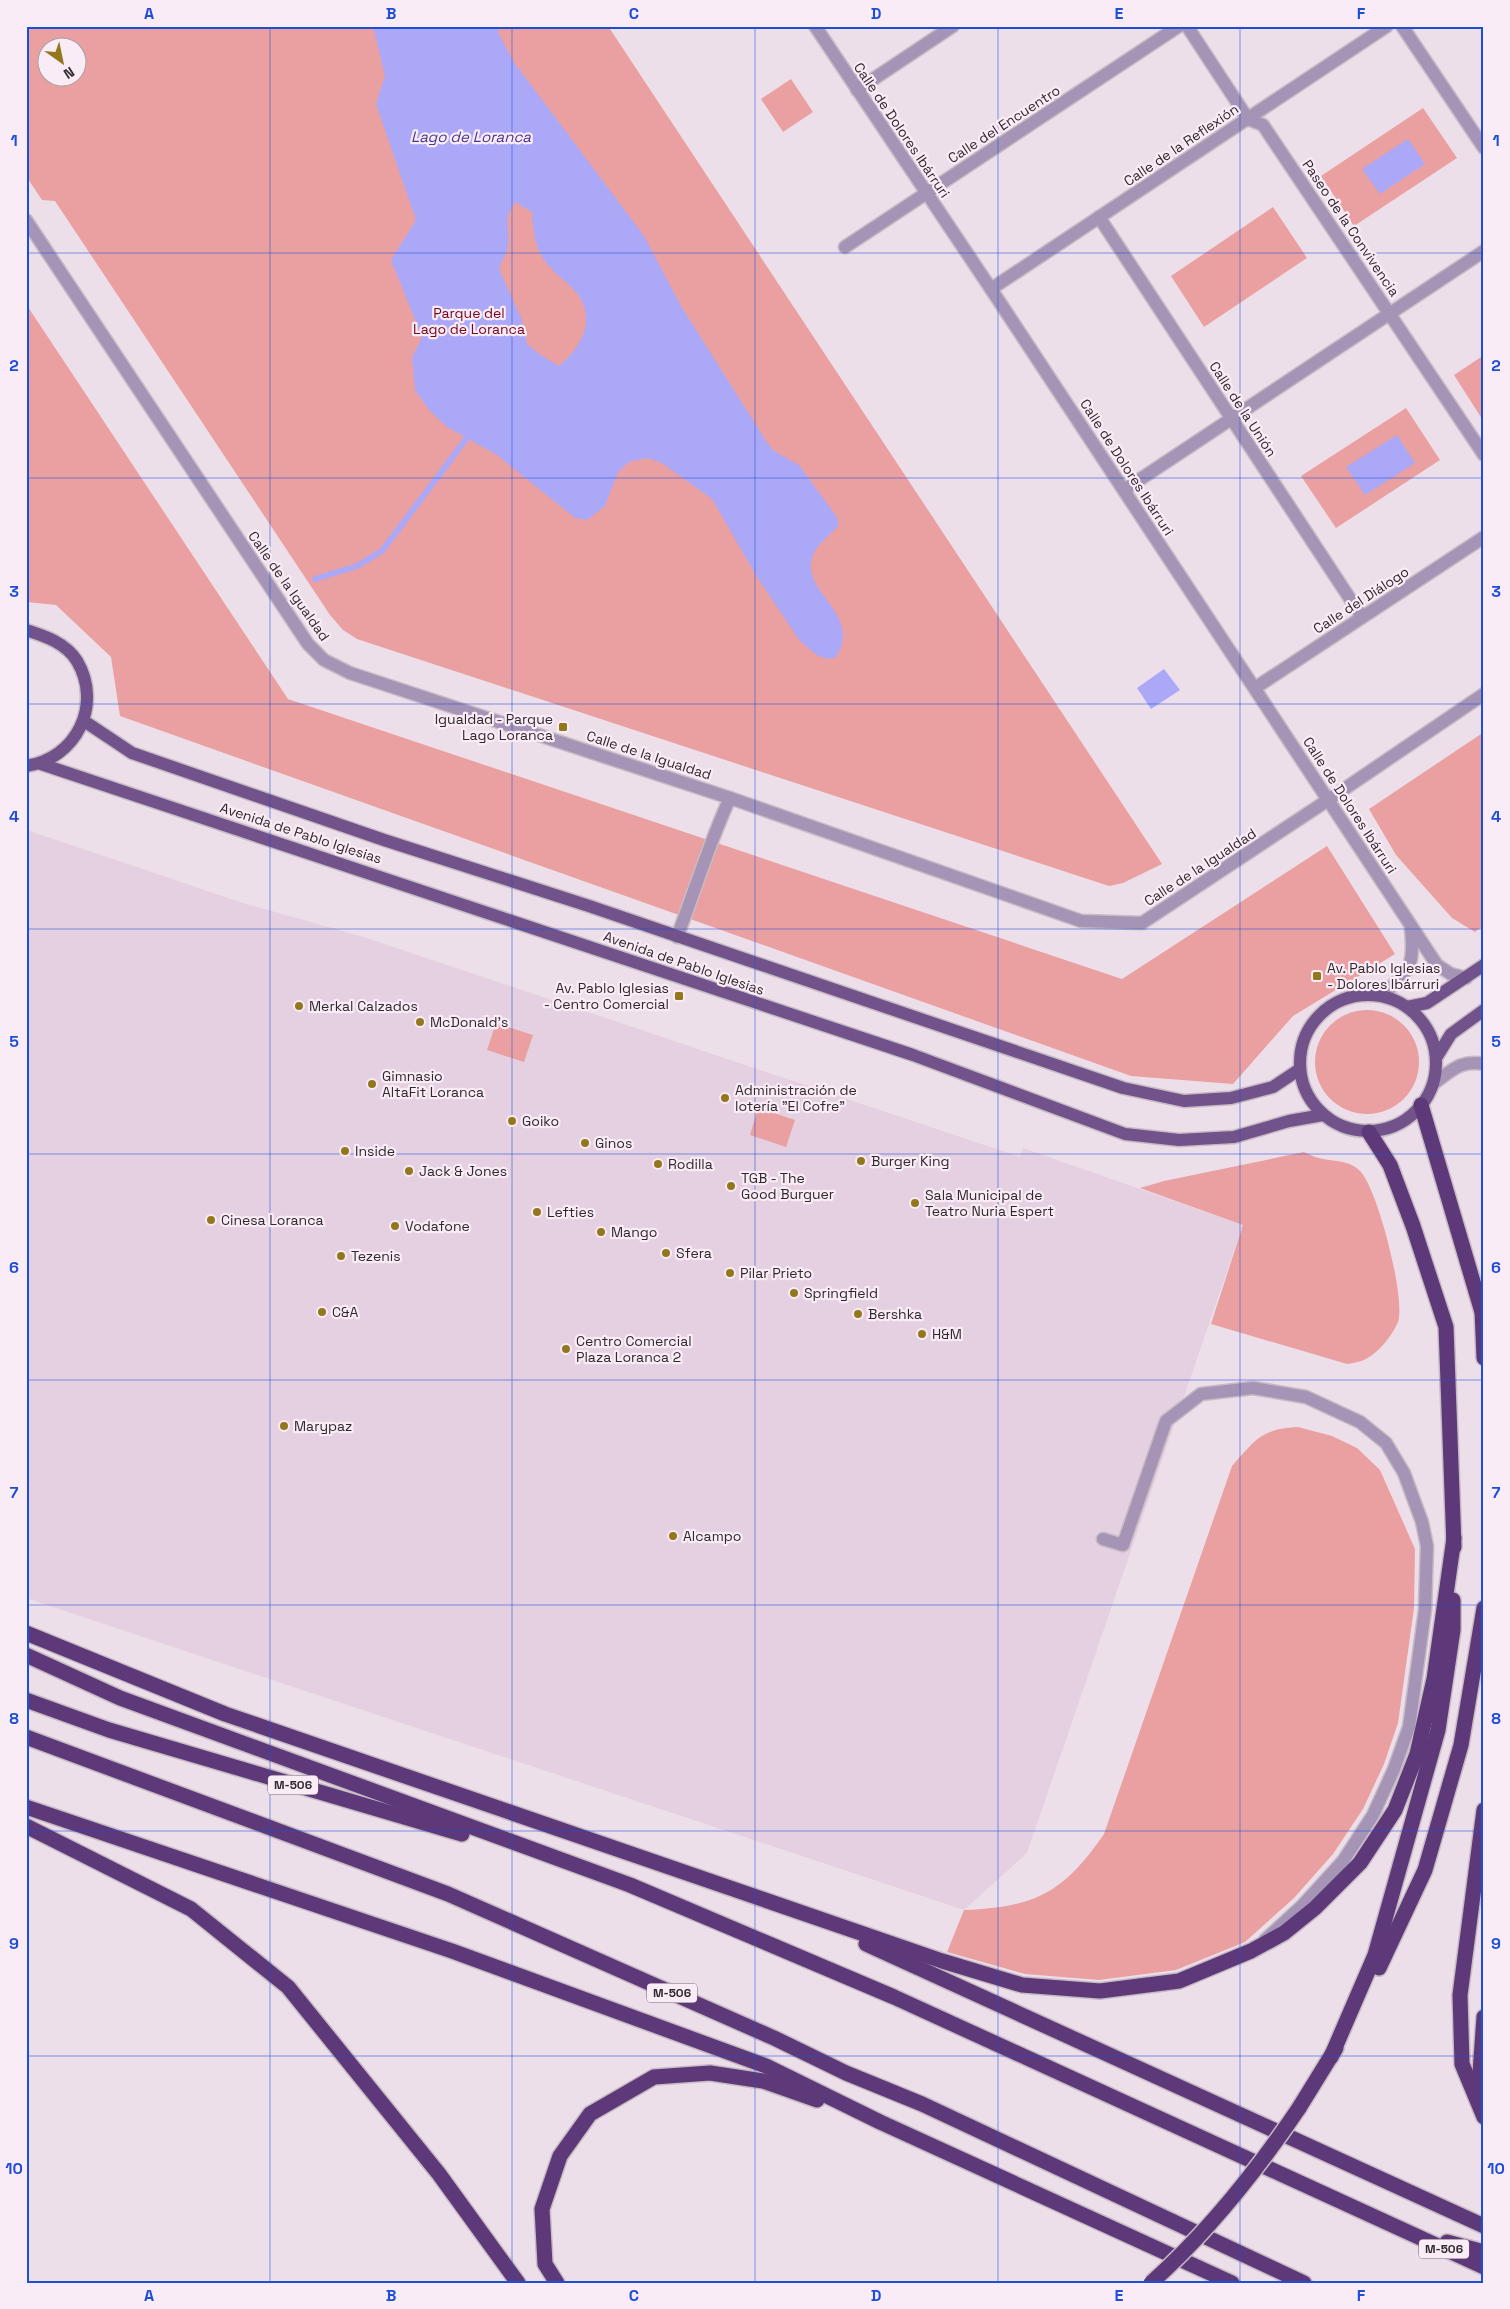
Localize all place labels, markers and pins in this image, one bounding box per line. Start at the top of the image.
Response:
place label: Igualdad - Parque Lago Loranca [435,710,553,744]
marker: Igualdad - Parque Lago Loranca [557,721,569,733]
place label: Av. Pablo Iglesias - Dolores Ibárruri [1327,959,1441,993]
marker: Av. Pablo Iglesias - Dolores Ibárruri [1311,970,1323,982]
place label: Av. Pablo Iglesias - Centro Comercial [544,979,669,1013]
marker: Av. Pablo Iglesias - Centro Comercial [673,990,685,1002]
place label: Merkal Calzados [309,997,418,1015]
marker: Merkal Calzados [293,1000,305,1012]
place label: McDonald's [430,1013,508,1031]
marker: McDonald's [414,1016,426,1028]
place label: Gimnasio AltaFit Loranca [382,1067,484,1101]
marker: Gimnasio AltaFit Loranca [366,1078,378,1090]
place label: Administración de lotería "El Cofre" [735,1081,857,1115]
marker: Administración de lotería "El Cofre" [719,1092,731,1104]
place label: Goiko [522,1112,559,1130]
marker: Goiko [506,1115,518,1127]
place label: Ginos [595,1134,632,1152]
marker: Ginos [579,1137,591,1149]
place label: Inside [355,1142,395,1160]
marker: Inside [339,1145,351,1157]
place label: Burger King [871,1152,950,1170]
place label: Rodilla [668,1155,713,1173]
marker: Burger King [855,1155,867,1167]
marker: Rodilla [652,1158,664,1170]
place label: Jack & Jones [419,1162,507,1180]
marker: Jack & Jones [403,1165,415,1177]
place label: TGB - The Good Burguer [741,1169,834,1203]
marker: TGB - The Good Burguer [725,1180,737,1192]
place label: Sala Municipal de Teatro Nuria Espert [925,1186,1054,1220]
marker: Sala Municipal de Teatro Nuria Espert [909,1197,921,1209]
place label: Lefties [547,1203,594,1221]
marker: Lefties [531,1206,543,1218]
place label: Cinesa Loranca [221,1211,324,1229]
marker: Cinesa Loranca [205,1214,217,1226]
place label: Vodafone [405,1217,470,1235]
marker: Vodafone [389,1220,401,1232]
place label: Mango [611,1223,657,1241]
marker: Mango [595,1226,607,1238]
place label: Sfera [676,1244,712,1262]
place label: Tezenis [351,1247,401,1265]
marker: Sfera [660,1247,672,1259]
marker: Tezenis [335,1250,347,1262]
place label: Pilar Prieto [740,1264,812,1282]
marker: Pilar Prieto [724,1267,736,1279]
place label: Springfield [804,1284,878,1302]
marker: Springfield [788,1287,800,1299]
place label: C&A [332,1303,358,1321]
place label: Bershka [868,1305,922,1323]
marker: C&A [316,1306,328,1318]
marker: Bershka [852,1308,864,1320]
place label: H&M [932,1325,962,1343]
marker: H&M [916,1328,928,1340]
place label: Centro Comercial Plaza Loranca 2 [576,1332,692,1366]
marker: Centro Comercial Plaza Loranca 2 [560,1343,572,1355]
place label: Marypaz [294,1417,352,1435]
marker: Marypaz [278,1420,290,1432]
place label: Alcampo [683,1527,741,1545]
marker: Alcampo [667,1530,679,1542]

